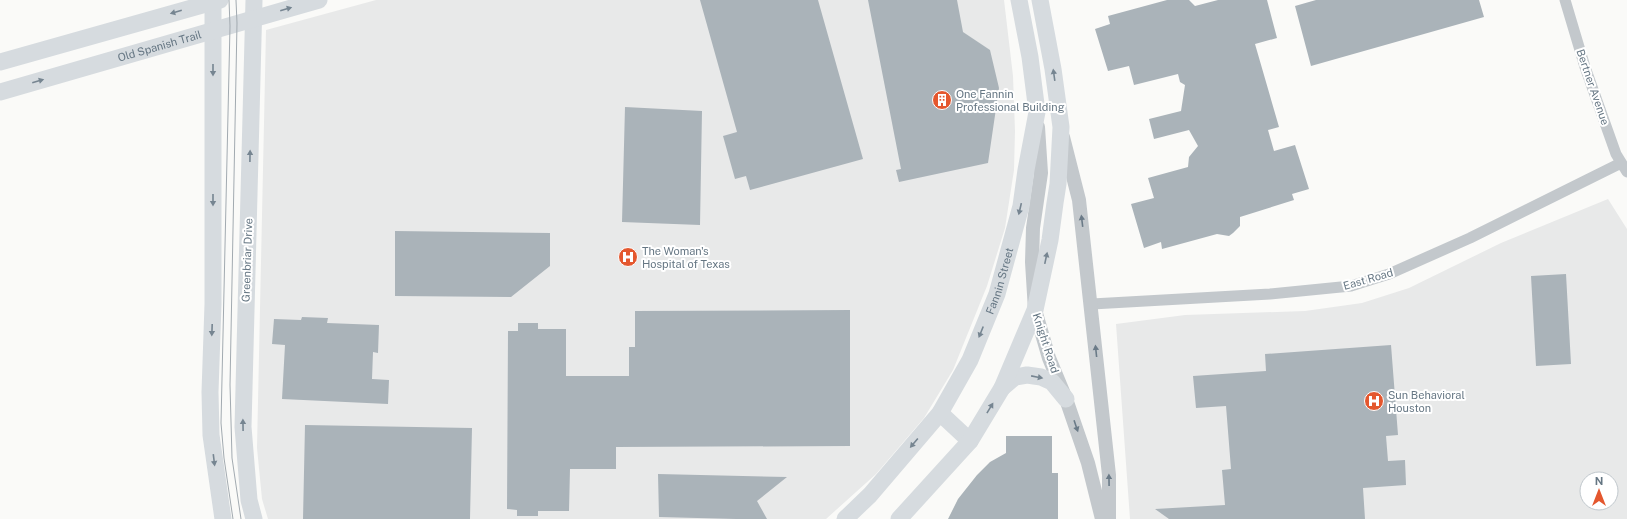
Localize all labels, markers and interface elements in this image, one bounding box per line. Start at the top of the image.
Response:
one-way arrow [280,6,292,12]
one-way arrow [169,10,182,16]
street label: Old Spanish Trail [116,28,203,64]
street label: Bertner Avenue [1574,48,1612,126]
one-way arrow [210,64,216,77]
one-way arrow [1051,69,1057,81]
one-way arrow [32,78,44,84]
place label: One Fannin Professional Building [956,88,1065,113]
building icon: One Fannin Professional Building [931,89,953,111]
one-way arrow [247,149,253,162]
one-way arrow [210,194,216,207]
one-way arrow [1016,202,1022,215]
one-way arrow [1079,215,1085,228]
street label: Greenbriar Drive [240,218,254,302]
place label: The Woman's Hospital of Texas [642,245,730,270]
hospital icon: The Woman's Hospital of Texas [617,246,639,268]
street label: Fannin Street [983,246,1015,316]
one-way arrow [1043,252,1049,264]
street label: East Road [1342,266,1394,292]
street label: Knight Road [1031,311,1061,375]
one-way arrow [209,324,215,337]
one-way arrow [978,327,984,338]
one-way arrow [1093,345,1100,357]
one-way arrow [1030,374,1043,380]
place label: Sun Behavioral Houston [1388,389,1465,414]
hospital icon: Sun Behavioral Houston [1363,390,1385,412]
one-way arrow [986,403,994,413]
one-way arrow [240,418,246,431]
one-way arrow [1073,420,1079,432]
one-way arrow [910,438,919,448]
one-way arrow [211,454,217,466]
north arrow [1579,471,1619,511]
one-way arrow [1106,473,1112,486]
text: N [1595,475,1603,487]

